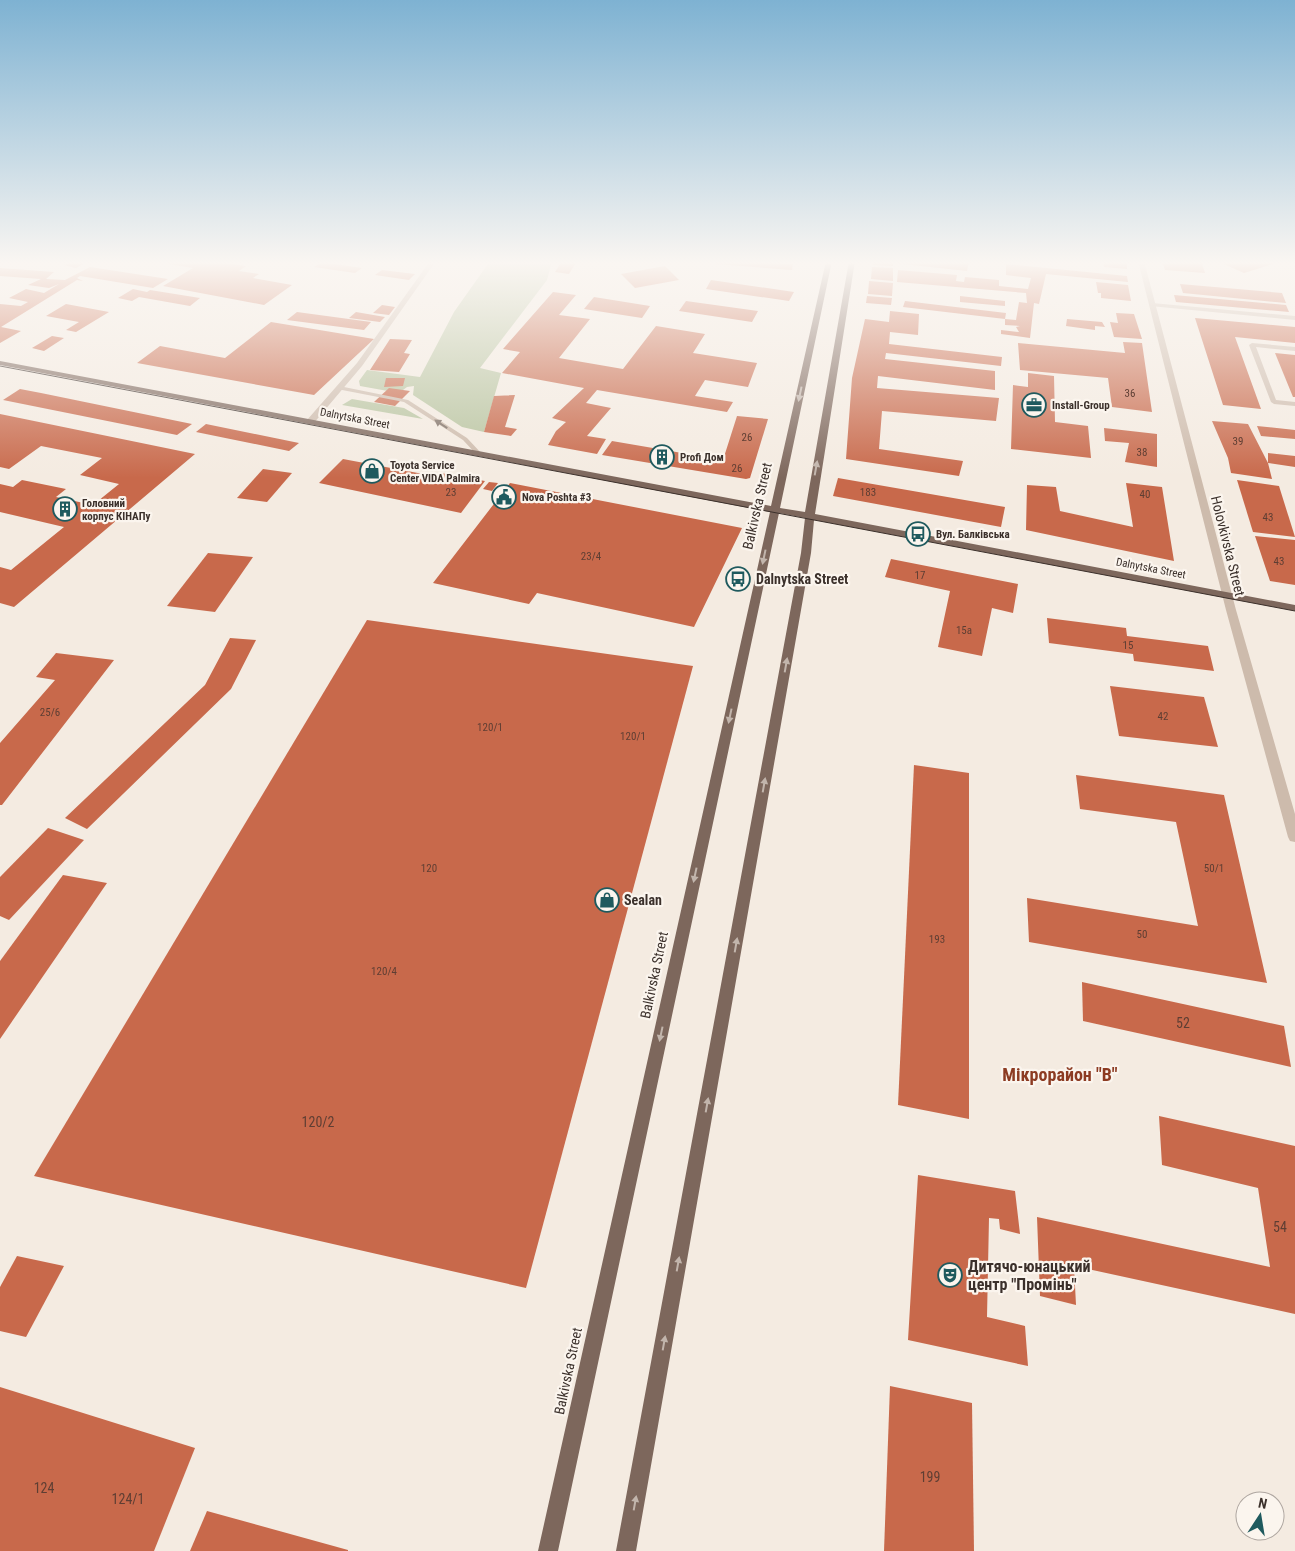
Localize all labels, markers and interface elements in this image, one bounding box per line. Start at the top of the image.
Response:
one-way arrow [796,386,804,402]
house number: 36 [1125,387,1135,400]
office icon: Install-Group [1021,392,1047,418]
place label: Install-Group [1052,399,1110,412]
street label: Dalnytska Street [319,405,391,432]
one-way arrow [434,419,448,429]
house number: 26 [742,431,752,444]
house number: 39 [1233,435,1243,448]
building icon: Profi Дом [649,444,675,470]
house number: 38 [1137,446,1147,459]
place label: Profi Дом [680,451,724,464]
shop icon: Toyota Service Center VIDA Palmira [359,458,385,484]
place label: Toyota Service Center VIDA Palmira [390,459,480,485]
one-way arrow [812,460,820,476]
street label: Balkivska Street [739,461,775,551]
house number: 26 [732,462,742,475]
public building icon: Nova Poshta #3 [491,484,517,510]
house number: 23 [446,486,456,499]
house number: 183 [860,486,876,499]
house number: 40 [1140,488,1150,501]
place label: Nova Poshta #3 [522,491,592,504]
street label: Holovkivska Street [1208,494,1248,598]
building icon: Головний корпус КІНАПу [52,496,78,522]
place label: Головний корпус КІНАПу [82,497,150,523]
house number: 43 [1263,511,1273,524]
bus stop icon: Вул. Балківська [905,521,931,547]
place label: Вул. Балківська [936,528,1010,541]
house number: 23/4 [581,550,602,563]
one-way arrow [760,550,768,565]
street label: Dalnytska Street [1115,555,1187,582]
house number: 43 [1274,555,1284,568]
bus stop icon: Dalnytska Street [725,566,751,592]
house number: 17 [915,569,925,582]
place label: Dalnytska Street [756,571,848,587]
house number: 15а [956,624,972,637]
house number: 15 [1123,639,1133,652]
one-way arrow [782,657,790,673]
house number: 25/6 [40,706,60,719]
one-way arrow [725,709,733,725]
house number: 42 [1158,710,1168,723]
house number: 120/1 [477,721,503,734]
house number: 120/1 [620,730,646,743]
one-way arrow [761,776,769,792]
house number: 120 [421,862,437,875]
house number: 50/1 [1204,862,1224,875]
one-way arrow [691,867,699,882]
shop icon: Sealan [594,887,620,913]
place label: Sealan [624,892,662,908]
house number: 50 [1137,928,1147,941]
street label: Balkivska Street [637,930,671,1020]
house number: 193 [929,933,945,946]
one-way arrow [732,936,740,952]
house number: 120/4 [371,965,397,978]
house number: 52 [1176,1015,1190,1031]
one-way arrow [657,1026,665,1041]
district label: Мікрорайон "В" [1002,1064,1118,1085]
one-way arrow [703,1096,711,1112]
house number: 120/2 [302,1114,335,1130]
house number: 54 [1273,1219,1287,1235]
one-way arrow [674,1256,682,1272]
place label: Дитячо-юнацький центр "Промінь" [968,1257,1090,1294]
theatre icon: Дитячо-юнацький центр "Промінь" [937,1262,963,1288]
street label: Balkivska Street [551,1326,585,1416]
one-way arrow [660,1335,668,1351]
house number: 199 [920,1469,940,1485]
house number: 124 [34,1480,54,1496]
house number: 124/1 [112,1491,144,1507]
north arrow [1235,1491,1285,1541]
one-way arrow [631,1495,639,1511]
text: N [1257,1495,1269,1512]

